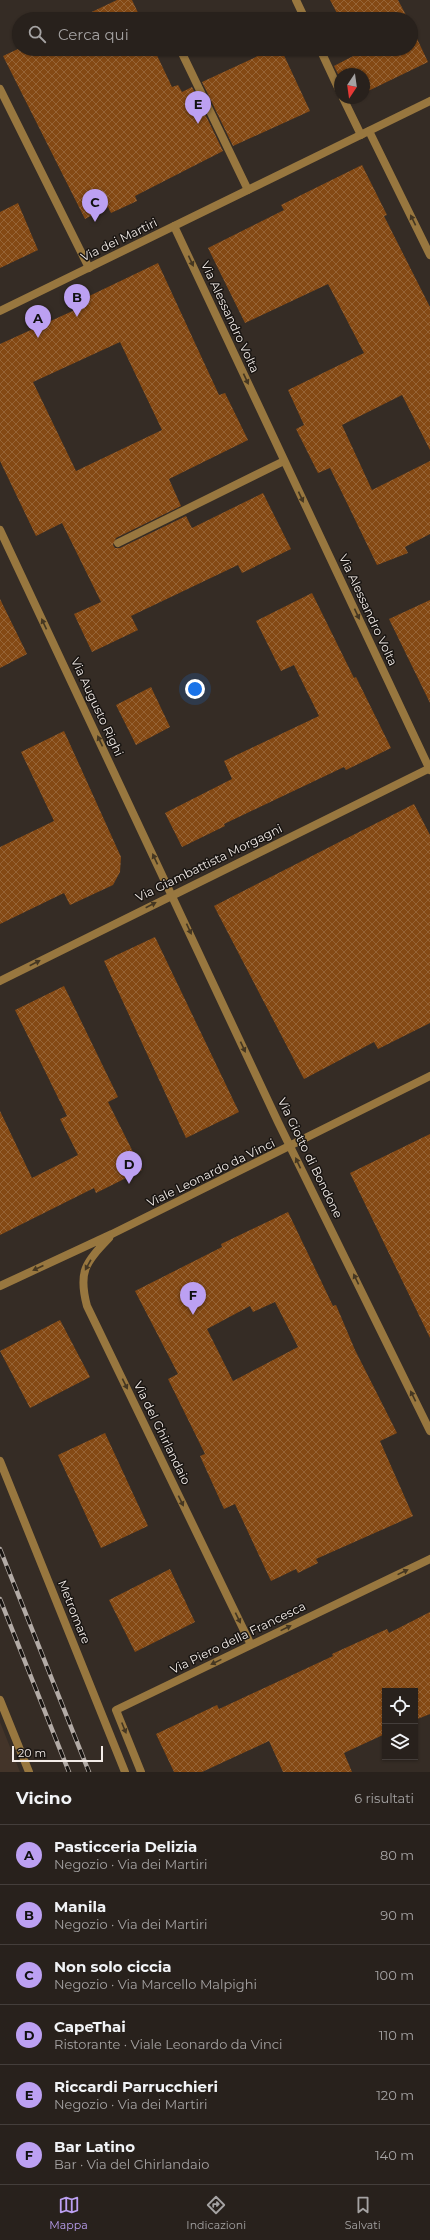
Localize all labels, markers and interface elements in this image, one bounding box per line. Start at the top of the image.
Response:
search box [12,12,418,56]
icon: search [26,23,48,45]
text: Cerca qui [58,25,129,44]
north arrow [334,68,370,104]
pin: E [185,91,211,124]
pin: C [82,189,108,222]
one-way arrow [410,214,416,225]
street label: Via dei Martiri [78,215,159,264]
one-way arrow [188,256,194,267]
street label: Via Alessandro Volta [198,259,263,375]
pin: B [64,284,90,317]
pin: A [25,305,51,338]
one-way arrow [243,373,249,385]
one-way arrow [298,491,304,502]
street label: Via Alessandro Volta [336,552,401,668]
one-way arrow [354,609,360,620]
one-way arrow [41,618,47,629]
street label: Via Augusto Righi [68,655,127,758]
your location [185,679,205,699]
one-way arrow [97,736,103,747]
street label: Via Giambattista Morgagni [133,820,284,905]
one-way arrow [152,853,158,864]
one-way arrow [145,902,157,908]
one-way arrow [186,924,192,935]
one-way arrow [29,960,41,966]
one-way arrow [241,1042,247,1054]
street label: Via Giotto di Bondone [275,1095,346,1220]
street label: Viale Leonardo da Vinci [144,1135,277,1210]
pin: D [116,1151,142,1184]
one-way arrow [295,1157,301,1168]
one-way arrow [84,1259,91,1271]
one-way arrow [33,1265,44,1271]
one-way arrow [352,1274,359,1285]
pin: F [180,1282,206,1315]
one-way arrow [122,1379,128,1390]
street label: Via del Ghirlandaio [131,1379,194,1487]
one-way arrow [410,1390,416,1402]
one-way arrow [178,1496,185,1507]
one-way arrow [397,1569,409,1575]
street label: Metromare [55,1578,94,1646]
street label: Via Piero della Francesca [168,1598,308,1677]
one-way arrow [235,1613,241,1624]
one-way arrow [280,1625,291,1631]
one-way arrow [210,1659,221,1665]
map controls [382,1688,418,1760]
button: locate [382,1688,418,1724]
one-way arrow [121,1723,127,1734]
button: layers [382,1724,418,1760]
scale bar [12,1744,103,1763]
text: 20 m [18,1746,46,1760]
text: Vicino [16,1788,72,1808]
text: 6 risultati [354,1790,414,1806]
text: Pasticceria Delizia [54,1837,197,1856]
text: A [24,1847,34,1863]
text: 80 m [380,1847,414,1863]
text: Negozio · Via dei Martiri [54,1856,208,1872]
text: Manila [54,1897,106,1916]
text: B [24,1907,34,1923]
text: 90 m [380,1907,414,1923]
text: Negozio · Via dei Martiri [54,1916,208,1932]
text: Non solo ciccia [54,1957,172,1976]
text: C [24,1967,34,1983]
text: 100 m [375,1967,414,1983]
text: Negozio · Via Marcello Malpighi [54,1976,257,1992]
text: CapeThai [54,2017,126,2036]
text: D [24,2027,34,2043]
text: 110 m [379,2027,414,2043]
text: Ristorante · Viale Leonardo da Vinci [54,2036,282,2052]
text: Riccardi Parrucchieri [54,2077,218,2096]
text: E [25,2087,33,2103]
text: 120 m [376,2087,414,2103]
text: Negozio · Via dei Martiri [54,2096,208,2112]
text: Bar Latino [54,2137,135,2156]
text: F [25,2147,33,2163]
text: 140 m [375,2147,414,2163]
text: Bar · Via del Ghirlandaio [54,2156,209,2172]
tab: Mappa [49,2194,88,2232]
tab: Indicazioni [186,2194,246,2232]
tab: Salvati [345,2194,381,2232]

